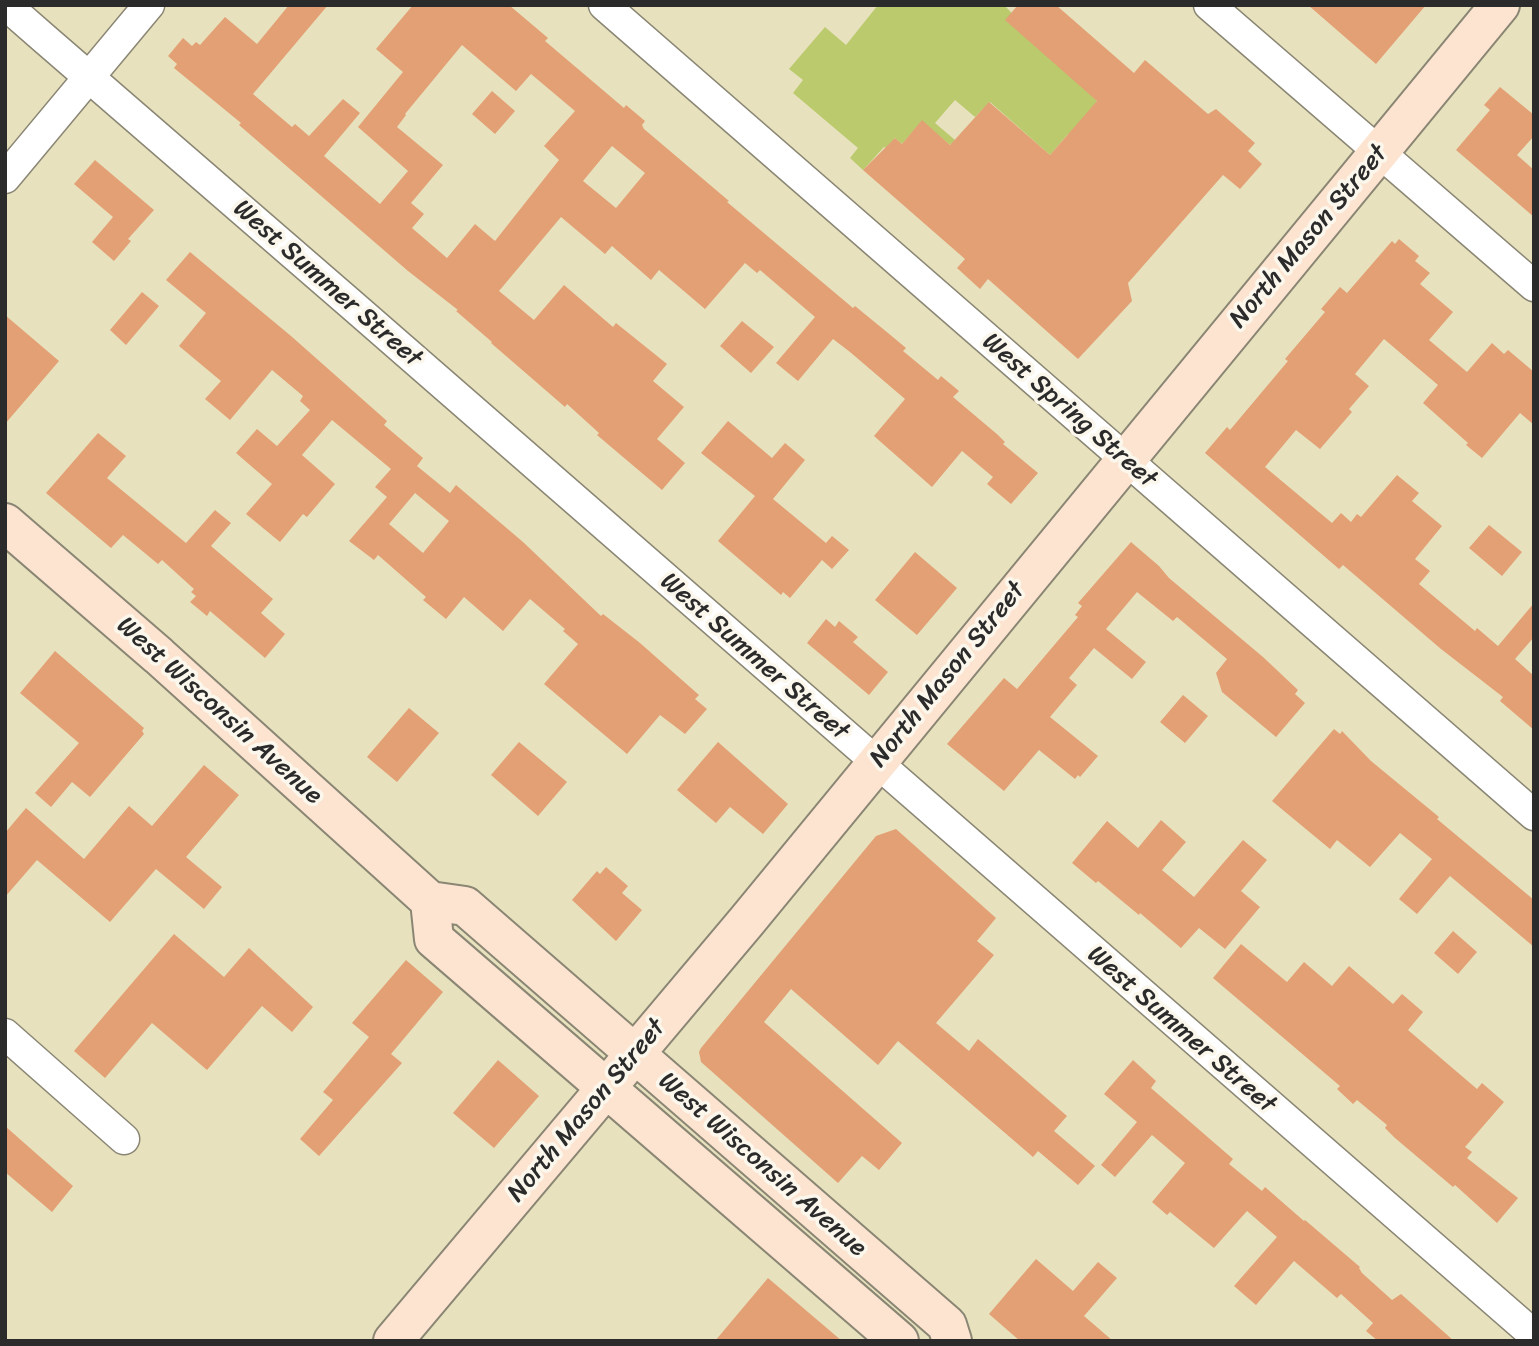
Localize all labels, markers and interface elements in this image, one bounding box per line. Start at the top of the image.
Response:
street label: North Mason Street [1223,139,1395,335]
street label: West Summer Street [226,193,428,375]
street label: West Spring Street [975,327,1163,495]
street label: West Summer Street [653,566,855,748]
street label: North Mason Street [864,576,1032,774]
street label: West Wisconsin Avenue [110,610,328,812]
street label: West Summer Street [1080,939,1282,1121]
street label: North Mason Street [501,1013,673,1209]
street label: West Wisconsin Avenue [651,1066,873,1264]

